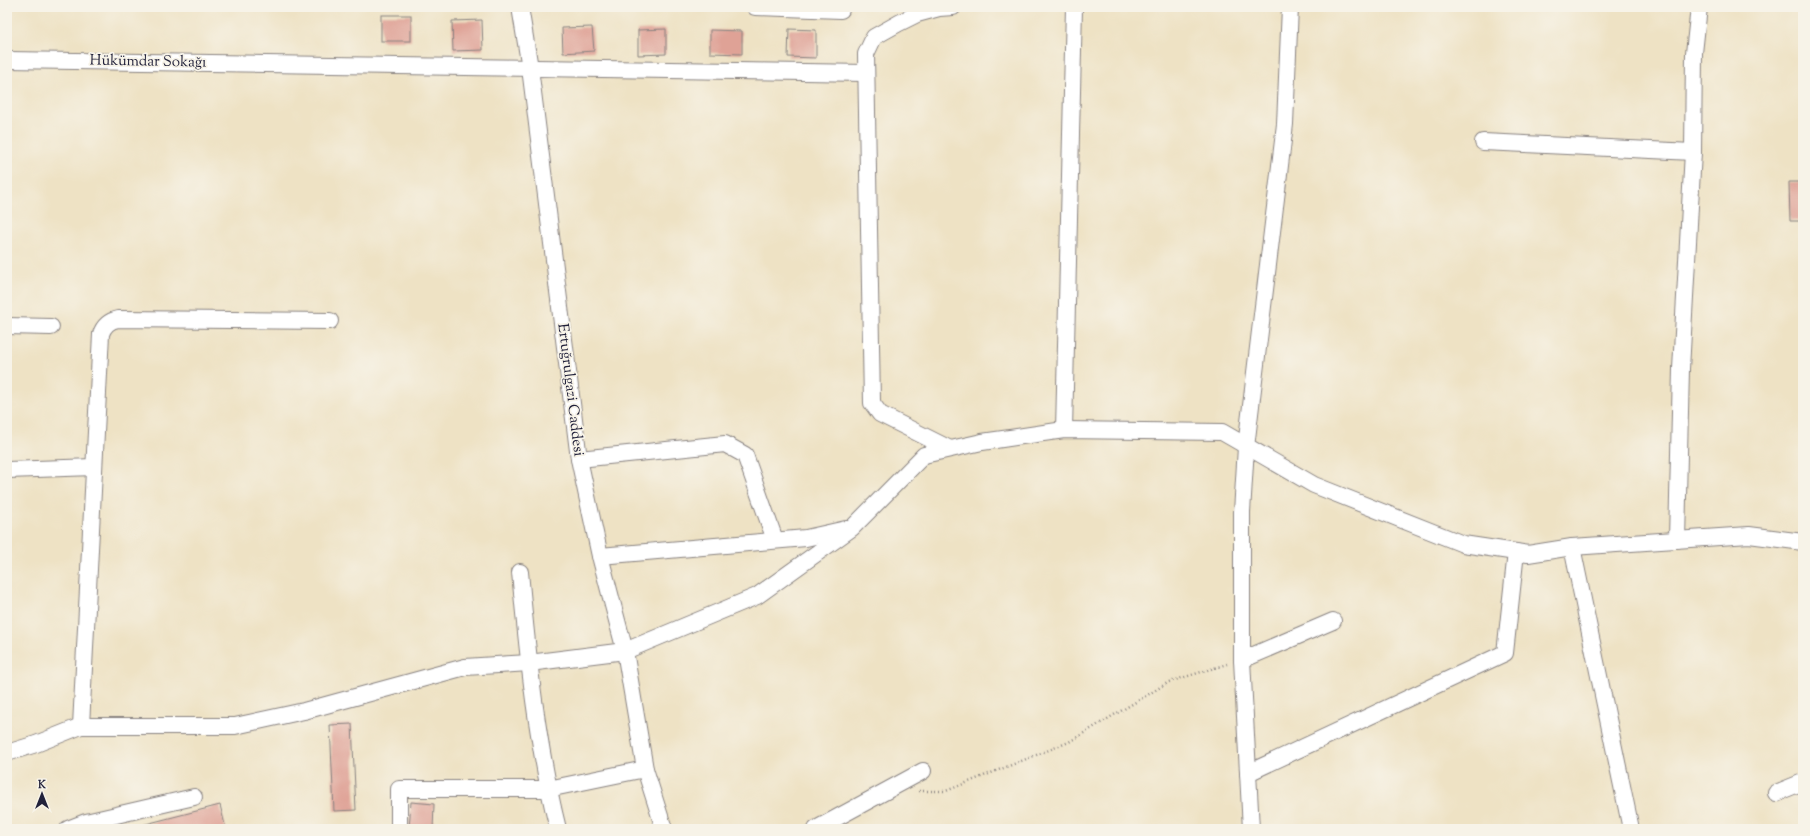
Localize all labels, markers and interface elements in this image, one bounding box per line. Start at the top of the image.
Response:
street label: Hükümdar Sokağı [89,50,207,74]
street label: Ertuğrulgazi Caddesi [551,322,589,458]
north arrow [22,774,62,814]
text: K [37,777,46,793]

